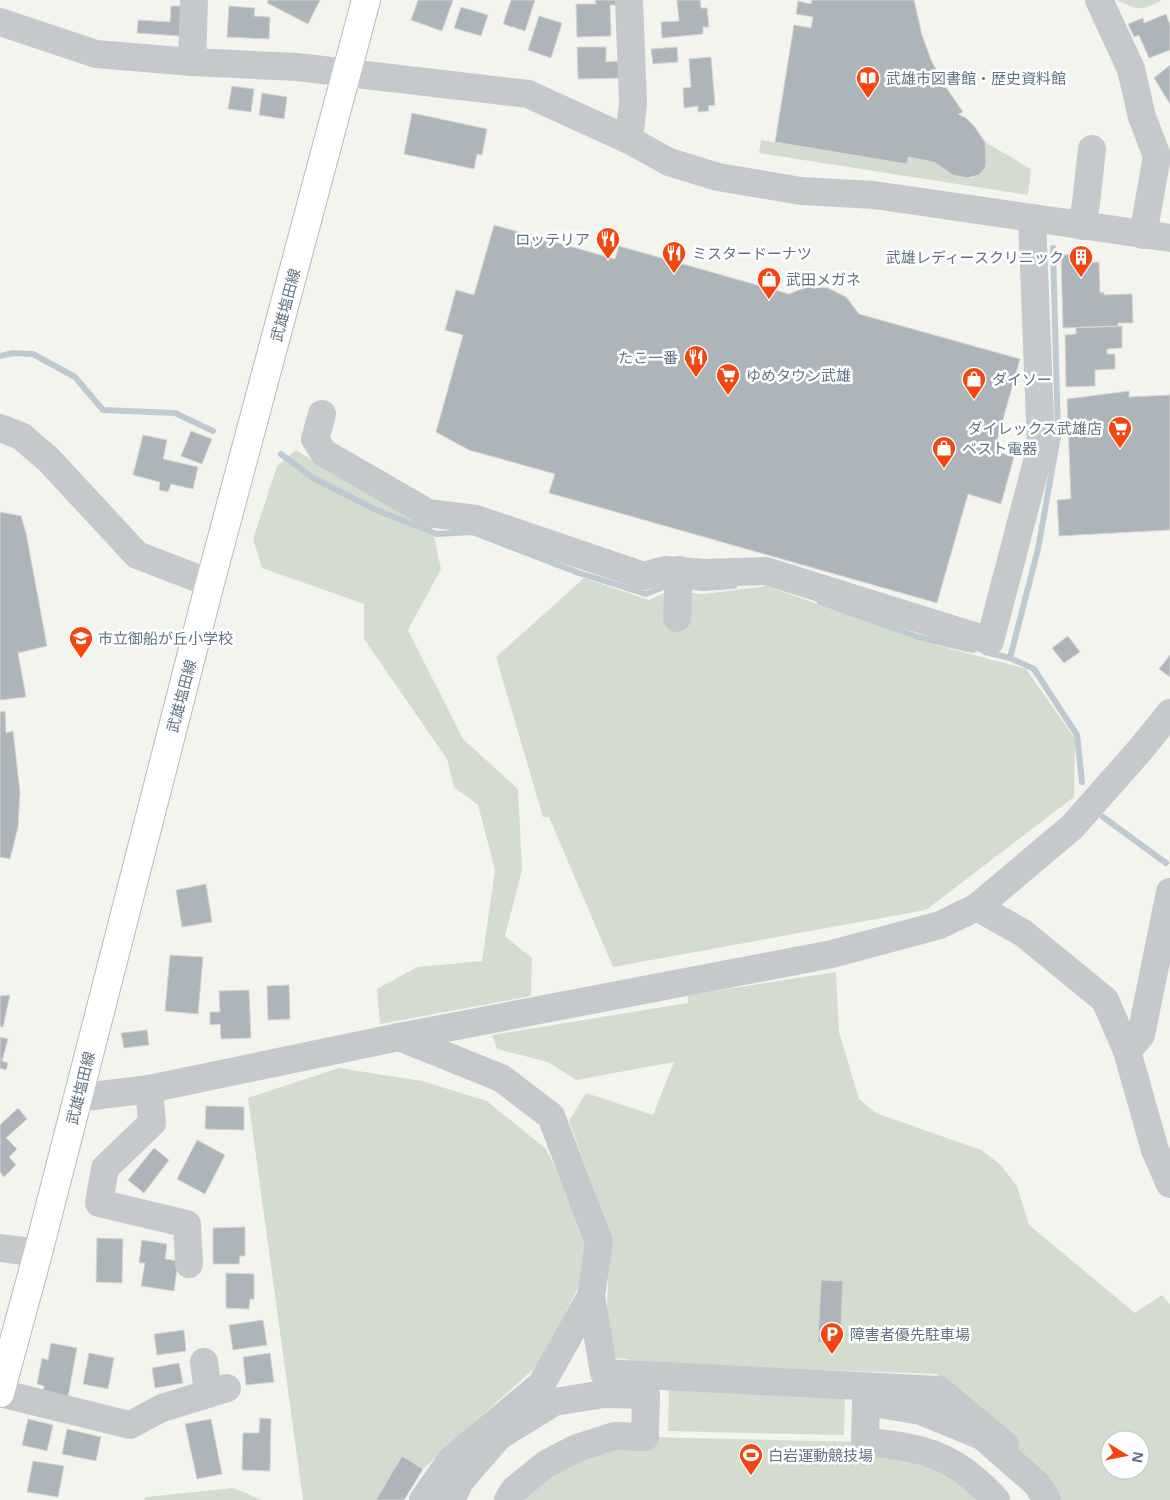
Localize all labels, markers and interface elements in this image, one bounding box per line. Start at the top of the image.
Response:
library icon: 武雄市図書館・歴史資料館 [855,65,881,99]
place label: 武雄市図書館・歴史資料館 [886,68,1066,88]
restaurant icon: ロッテリア [595,226,621,260]
place label: ロッテリア [515,229,590,249]
restaurant icon: ミスタードーナツ [661,240,687,274]
place label: ミスタードーナツ [692,243,812,263]
building icon: 武雄レディースクリニック [1068,244,1094,278]
place label: 武雄レディースクリニック [886,247,1064,267]
street label: 武雄塩田線 [266,266,304,344]
shop icon: 武田メガネ [756,266,782,300]
place label: 武田メガネ [786,269,861,289]
restaurant icon: たこ一番 [683,344,709,378]
place label: たこ一番 [618,347,678,367]
supermarket icon: ゆめタウン武雄 [715,362,741,396]
place label: ゆめタウン武雄 [746,365,851,385]
shop icon: ダイソー [961,366,987,400]
place label: ダイソー [992,369,1052,389]
supermarket icon: ダイレックス武雄店 [1107,415,1133,449]
place label: ダイレックス武雄店 [967,418,1102,438]
shop icon: ベスト電器 [931,435,957,469]
place label: ベスト電器 [962,438,1037,458]
school or university icon: 市立御船が丘小学校 [68,625,94,659]
place label: 市立御船が丘小学校 [98,628,233,648]
street label: 武雄塩田線 [162,657,200,735]
street label: 武雄塩田線 [61,1049,99,1127]
parking icon: 障害者優先駐車場 [819,1321,845,1355]
place label: 障害者優先駐車場 [850,1324,970,1344]
north arrow [1100,1430,1150,1480]
sports icon: 白岩運動競技場 [738,1442,764,1476]
place label: 白岩運動競技場 [768,1445,873,1465]
text: N [1128,1450,1149,1465]

